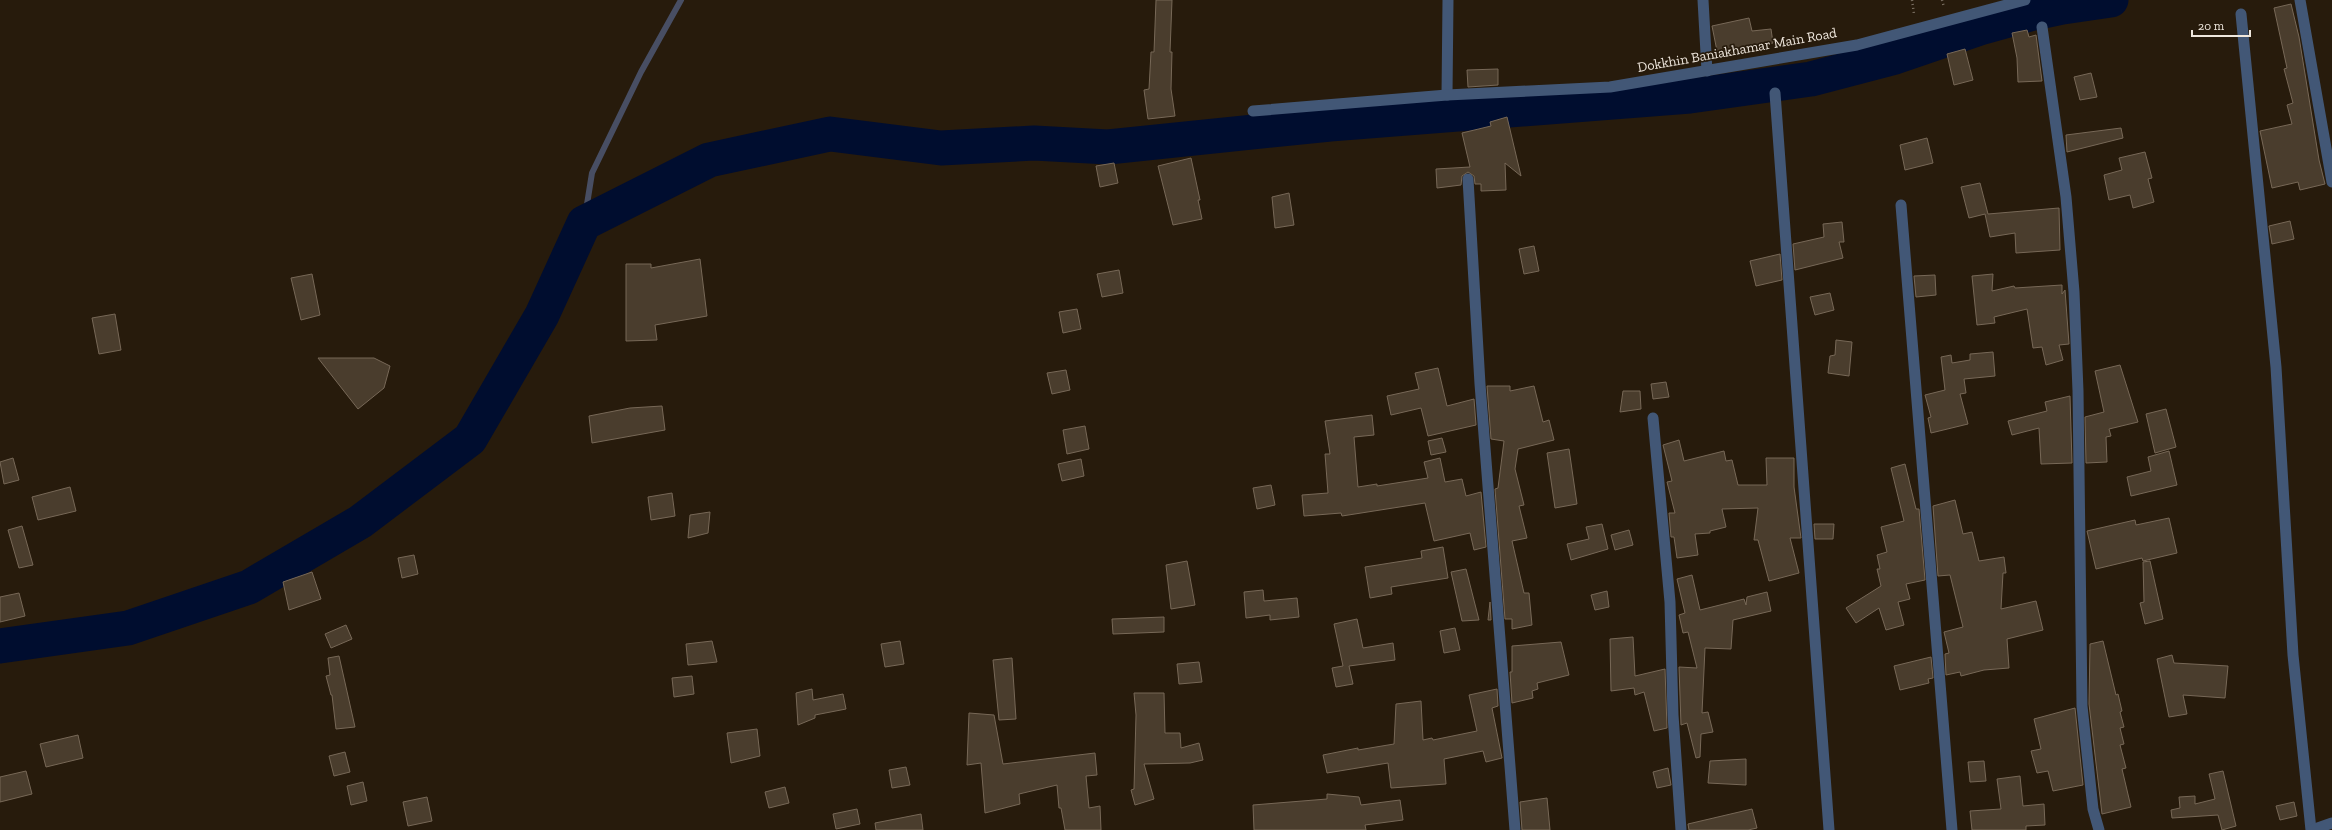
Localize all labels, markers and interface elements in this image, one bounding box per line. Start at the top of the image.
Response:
scale bar [2192,12,2250,38]
text: 20 m [2198,19,2225,33]
street label: Dokkhin Baniakhamar Main Road [1636,24,1838,76]

